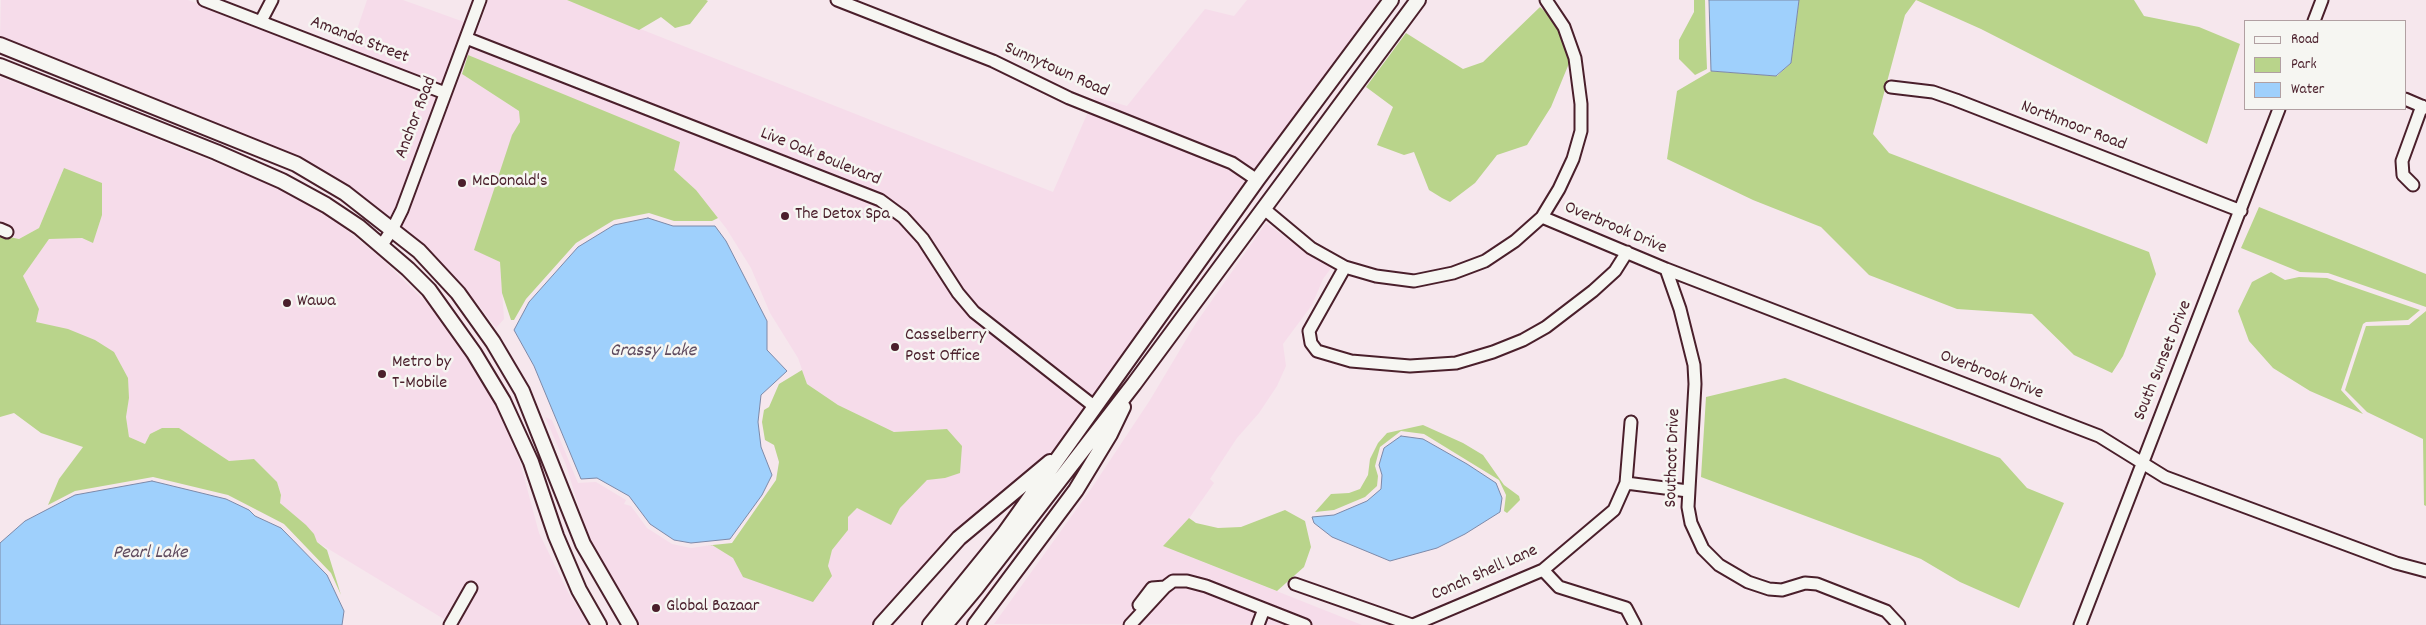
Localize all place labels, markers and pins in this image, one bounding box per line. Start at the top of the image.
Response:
place label: McDonald's [472,172,548,194]
marker: McDonald's [456,177,468,189]
place label: The Detox Spa [795,205,890,227]
marker: The Detox Spa [779,210,791,222]
place label: Wawa [297,292,336,314]
marker: Wawa [281,297,293,309]
place label: Casselberry Post Office [905,326,986,368]
marker: Casselberry Post Office [889,341,901,353]
place label: Metro by T-Mobile [392,353,451,396]
marker: Metro by T-Mobile [376,368,388,380]
place label: Global Bazaar [666,597,759,619]
marker: Global Bazaar [650,602,662,614]

